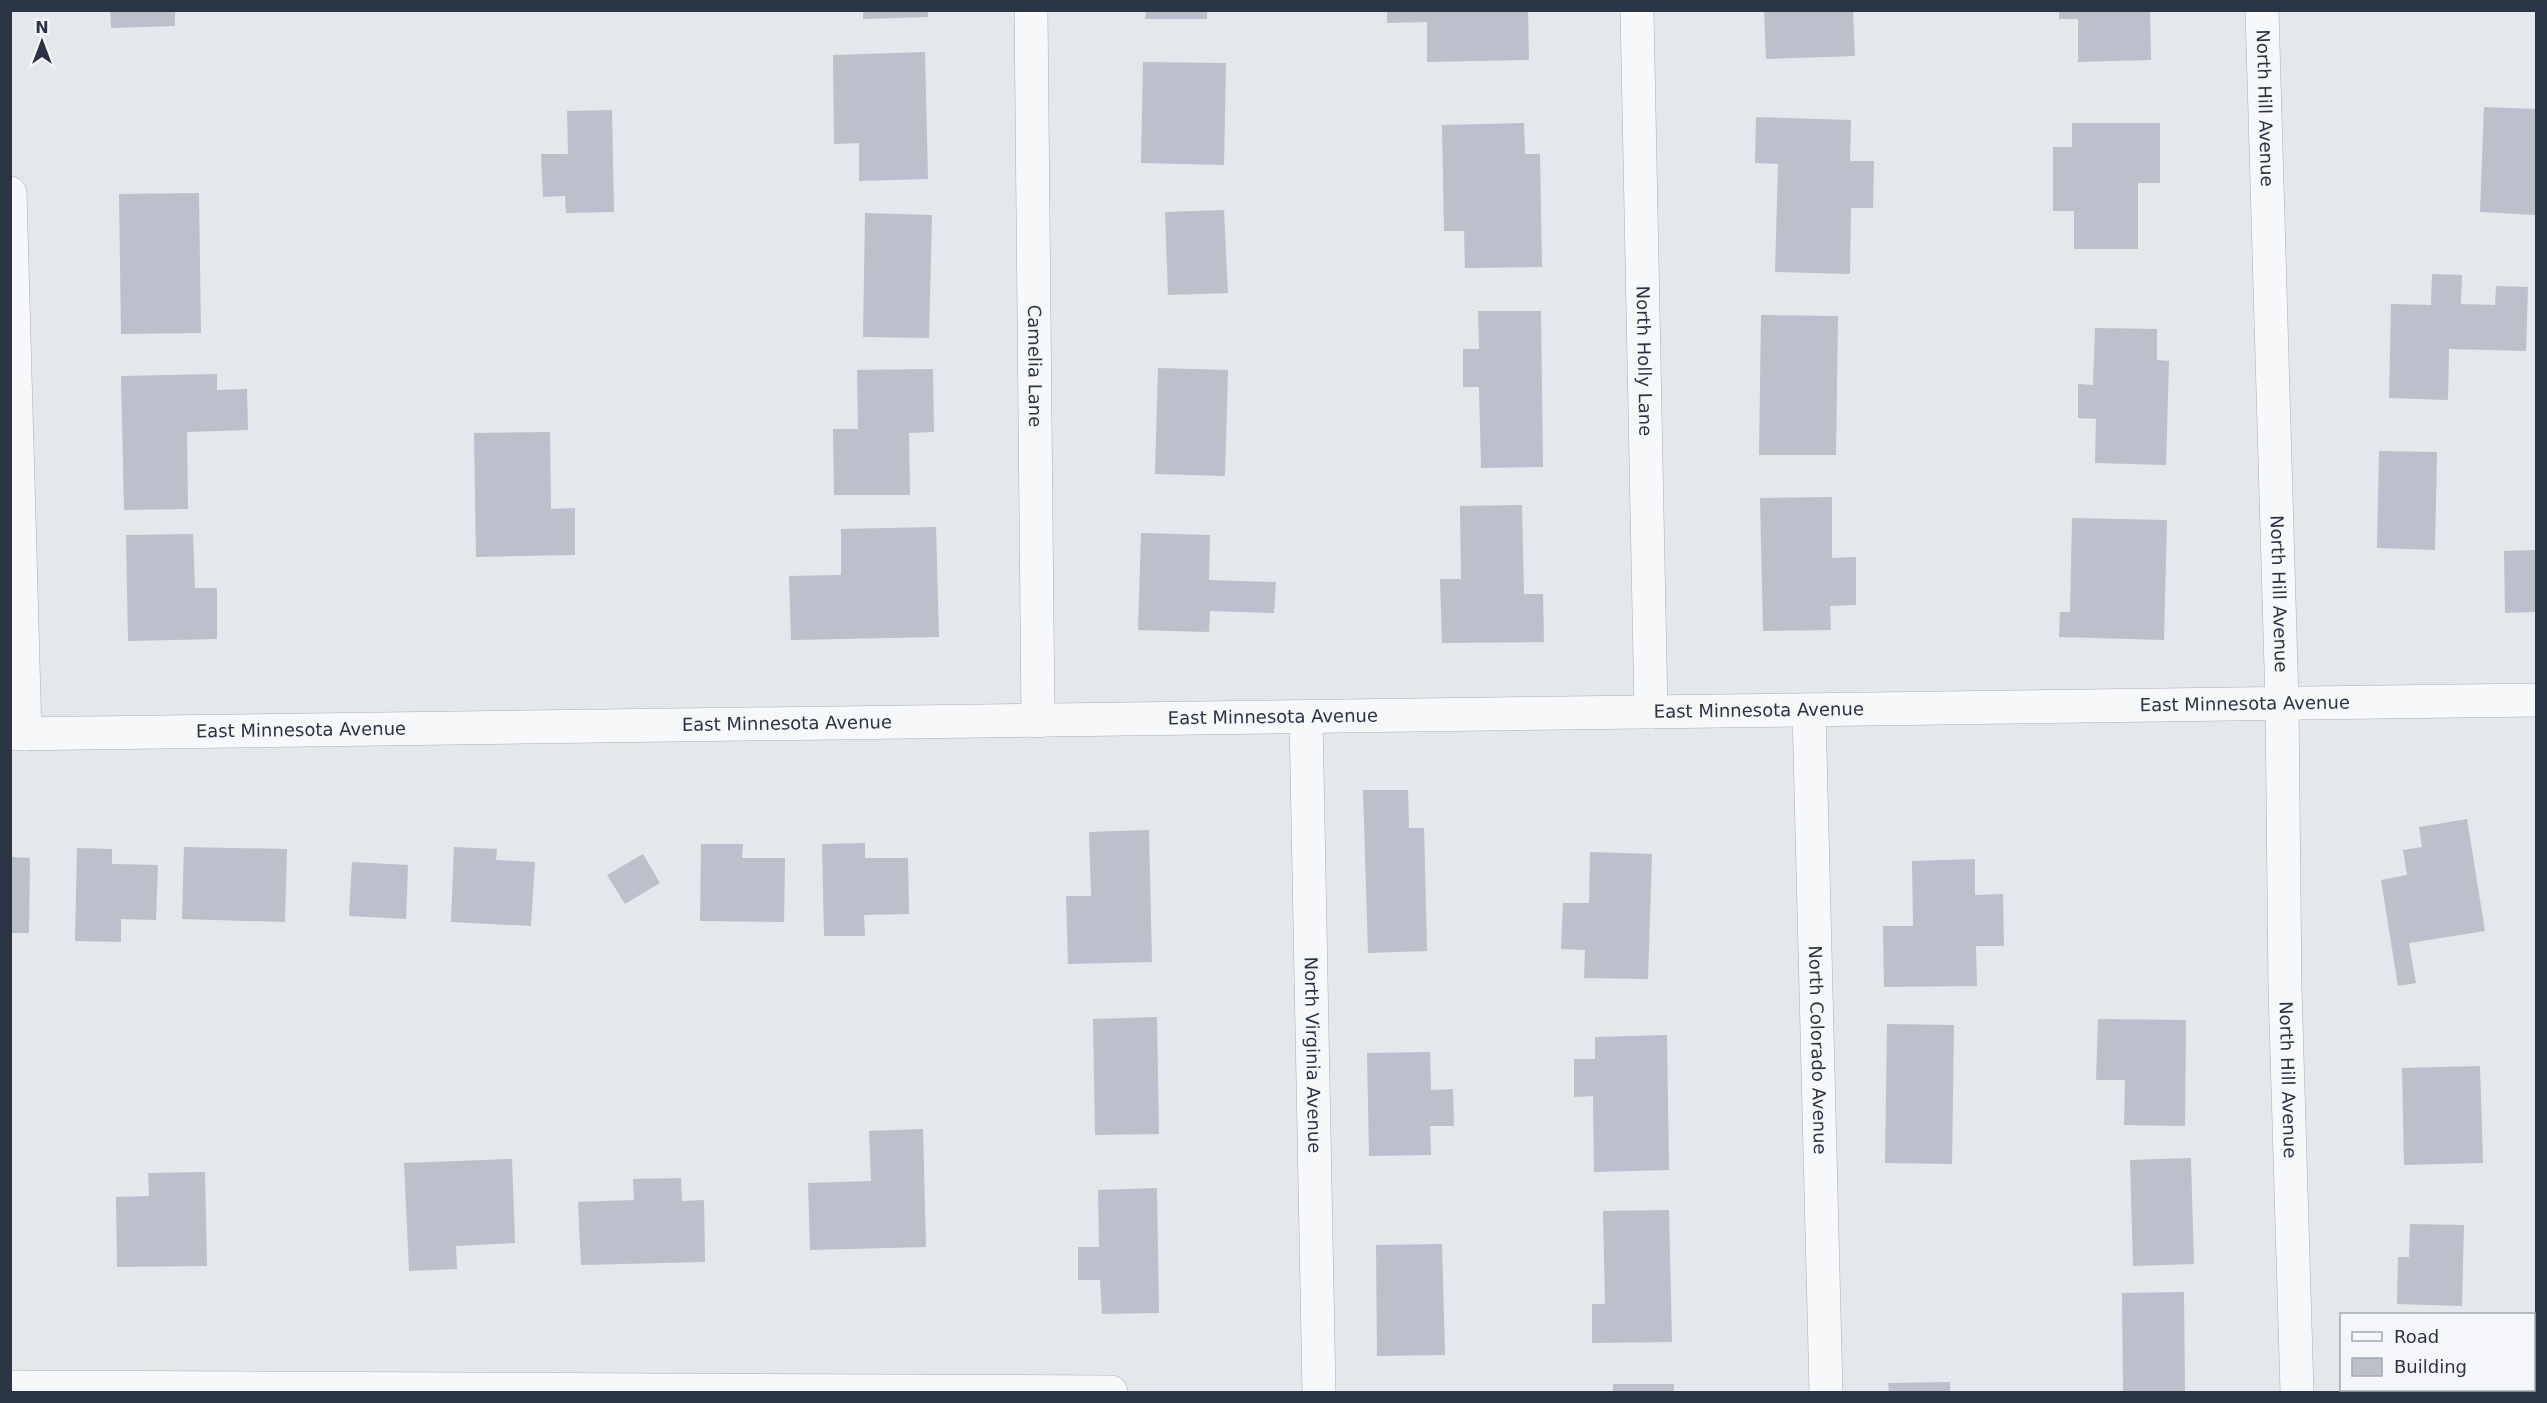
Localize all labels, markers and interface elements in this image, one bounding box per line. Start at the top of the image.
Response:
north arrow [12,12,72,72]
text: N [35,18,49,37]
street label: North Hill Avenue [2253,29,2278,187]
street label: North Holly Lane [1632,285,1656,436]
street label: Camelia Lane [1024,305,1046,427]
street label: North Hill Avenue [2267,515,2292,673]
street label: East Minnesota Avenue [2140,692,2350,715]
street label: East Minnesota Avenue [1654,698,1864,722]
street label: East Minnesota Avenue [1168,705,1378,728]
street label: East Minnesota Avenue [682,711,892,735]
street label: East Minnesota Avenue [196,718,406,741]
street label: North Colorado Avenue [1805,945,1831,1155]
street label: North Virginia Avenue [1301,956,1325,1153]
street label: North Hill Avenue [2275,1001,2301,1159]
legend [2340,1313,2535,1391]
text: Road [2394,1326,2439,1347]
text: Building [2394,1356,2467,1377]

